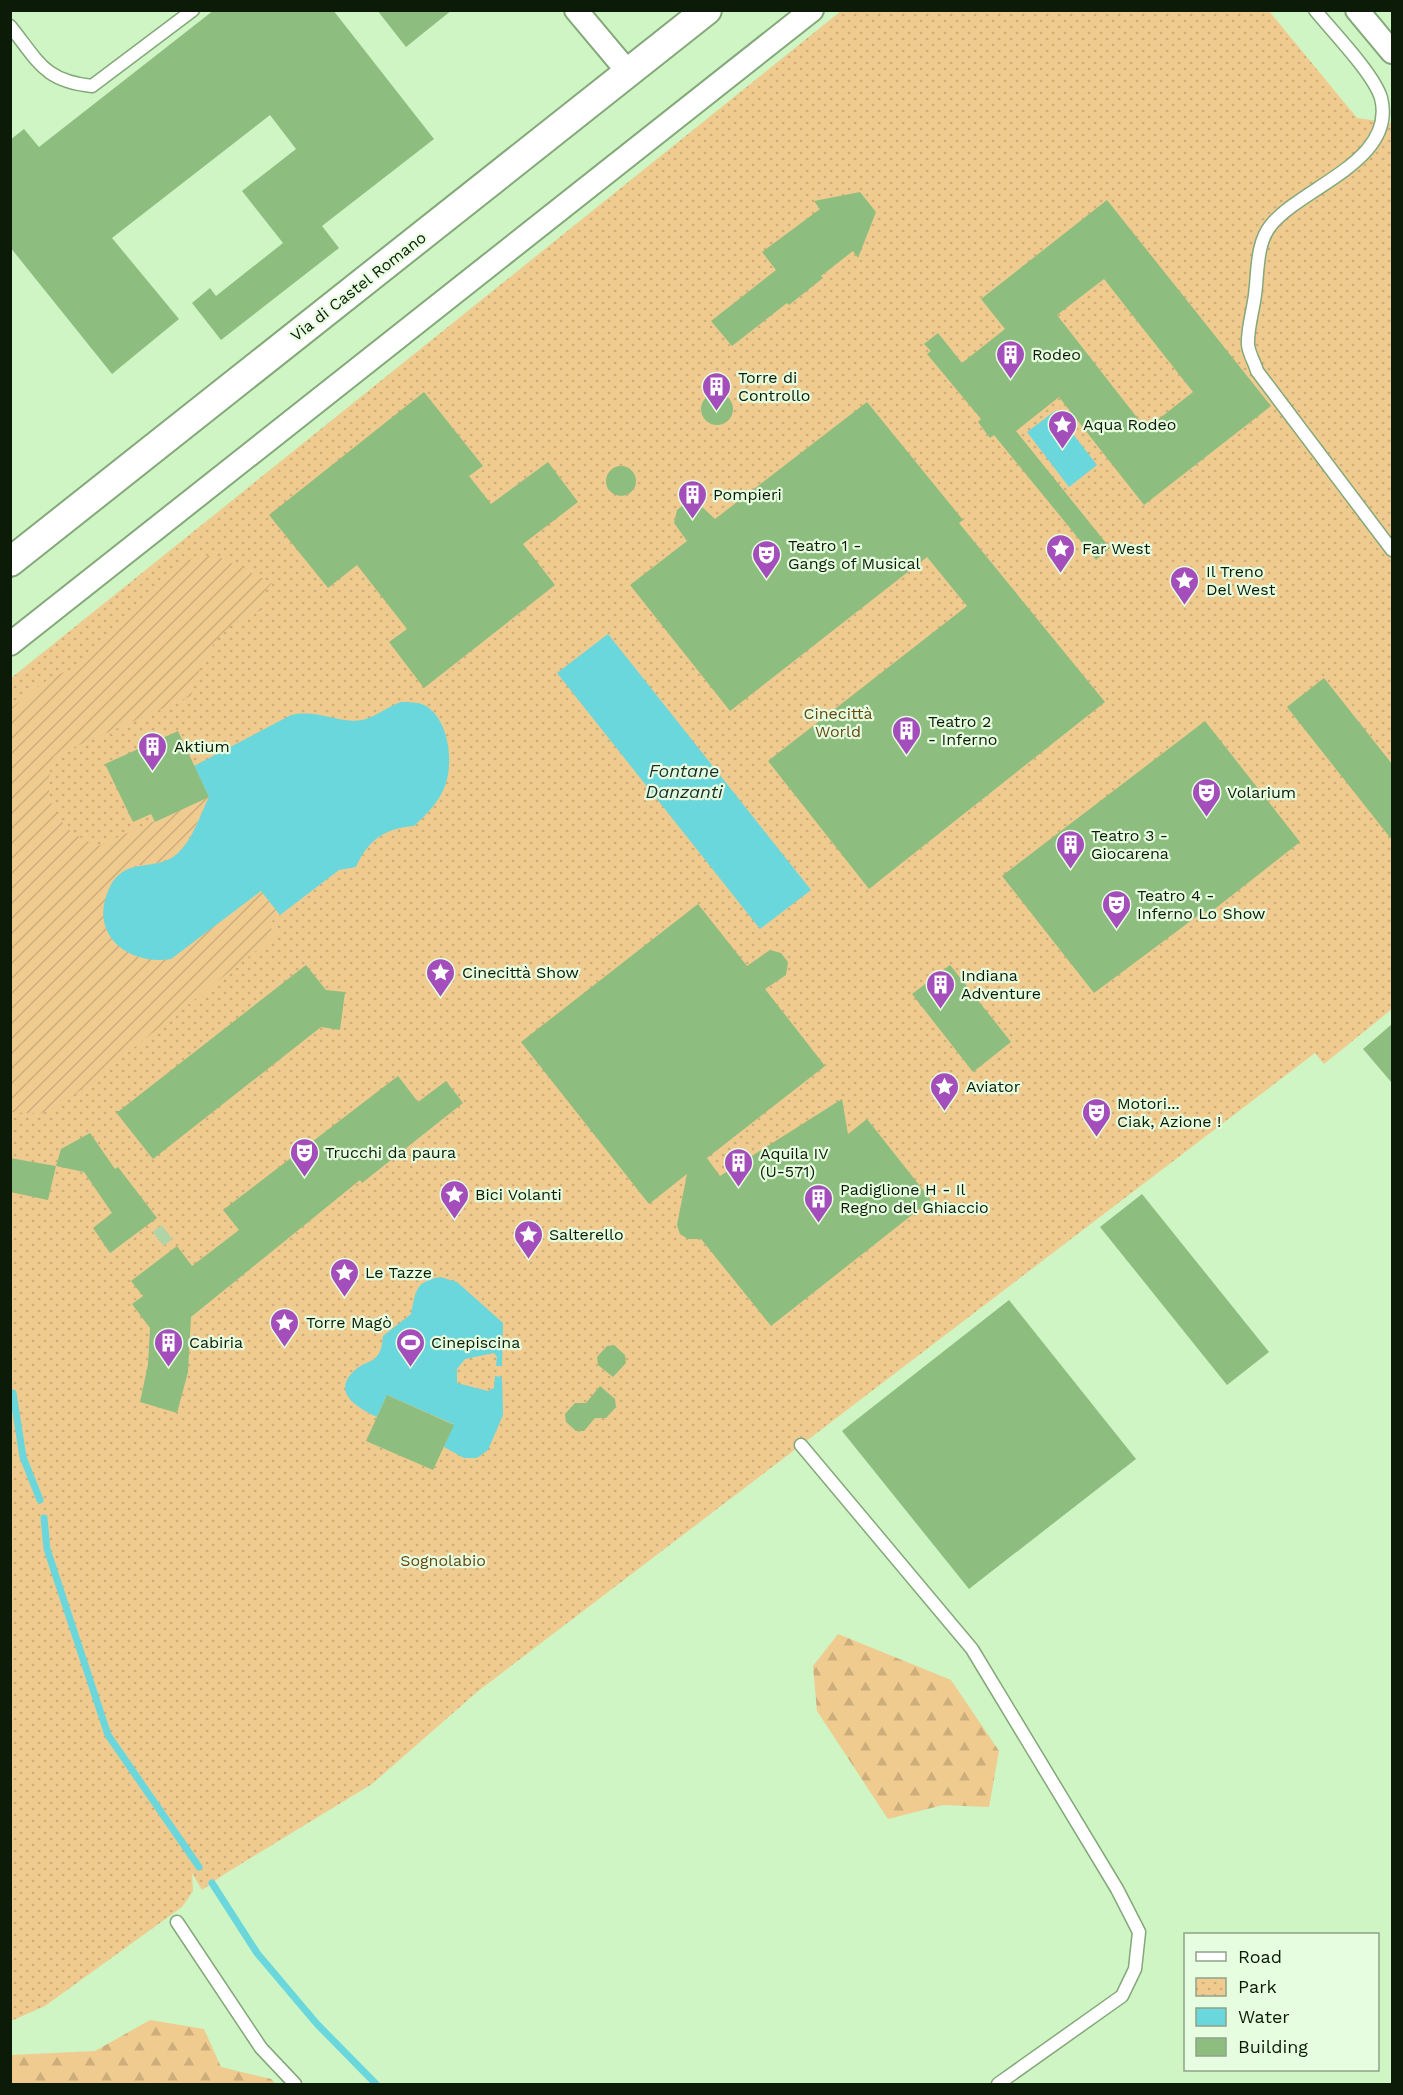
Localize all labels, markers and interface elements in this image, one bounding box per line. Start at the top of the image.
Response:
street label: Via di Castel Romano [287,228,430,345]
building icon: Rodeo [995,338,1027,380]
place label: Rodeo [1032,345,1081,364]
place label: Torre di Controllo [738,368,810,405]
building icon: Torre di Controllo [701,370,733,412]
place icon: Aqua Rodeo [1046,408,1078,450]
place label: Aqua Rodeo [1083,415,1176,434]
building icon: Pompieri [676,478,708,520]
place label: Pompieri [713,485,782,504]
place icon: Far West [1045,532,1077,574]
place label: Teatro 1 - Gangs of Musical [788,536,921,573]
theatre icon: Teatro 1 - Gangs of Musical [751,538,783,580]
place label: Far West [1082,539,1151,558]
place label: Il Treno Del West [1206,562,1276,599]
place icon: Il Treno Del West [1169,564,1201,606]
park label: Cinecittà World [803,704,873,741]
place label: Teatro 2 - Inferno [928,712,997,749]
building icon: Teatro 2 - Inferno [891,714,923,756]
building icon: Aktium [137,730,169,772]
place label: Aktium [174,737,230,756]
water label: Fontane Danzanti [645,760,724,802]
theatre icon: Volarium [1190,776,1222,818]
place label: Volarium [1227,783,1296,802]
place label: Teatro 3 - Giocarena [1091,826,1169,863]
building icon: Teatro 3 - Giocarena [1054,828,1086,870]
place label: Teatro 4 - Inferno Lo Show [1137,886,1266,923]
theatre icon: Teatro 4 - Inferno Lo Show [1100,888,1132,930]
place icon: Cinecittà Show [425,956,457,998]
place label: Cinecittà Show [462,963,579,982]
place label: Indiana Adventure [961,966,1041,1003]
building icon: Indiana Adventure [924,968,956,1010]
place icon: Aviator [929,1070,961,1112]
place label: Aviator [966,1077,1021,1096]
place label: Motori... Ciak, Azione ! [1117,1094,1221,1131]
theatre icon: Motori... Ciak, Azione ! [1080,1096,1112,1138]
theatre icon: Trucchi da paura [288,1136,320,1178]
place label: Trucchi da paura [325,1143,456,1162]
place label: Aquila IV (U-571) [760,1144,829,1181]
building icon: Aquila IV (U-571) [723,1146,755,1188]
place icon: Bici Volanti [438,1178,470,1220]
place label: Padiglione H - Il Regno del Ghiaccio [840,1180,989,1217]
building icon: Padiglione H - Il Regno del Ghiaccio [803,1182,835,1224]
place label: Bici Volanti [475,1185,562,1204]
place icon: Salterello [512,1218,544,1260]
place label: Salterello [549,1225,624,1244]
place icon: Le Tazze [328,1256,360,1298]
place label: Le Tazze [365,1263,432,1282]
place icon: Torre Magò [269,1306,301,1348]
place label: Torre Magò [306,1313,392,1332]
building icon: Cabiria [152,1326,184,1368]
sports icon: Cinepiscina [394,1326,426,1368]
place label: Cabiria [189,1333,243,1352]
place label: Cinepiscina [431,1333,520,1352]
park label: Sognolabio [400,1551,486,1570]
legend [1184,1933,1379,2071]
text: Road [1238,1946,1282,1967]
text: Park [1238,1976,1277,1997]
text: Water [1238,2006,1290,2027]
text: Building [1238,2036,1308,2057]

